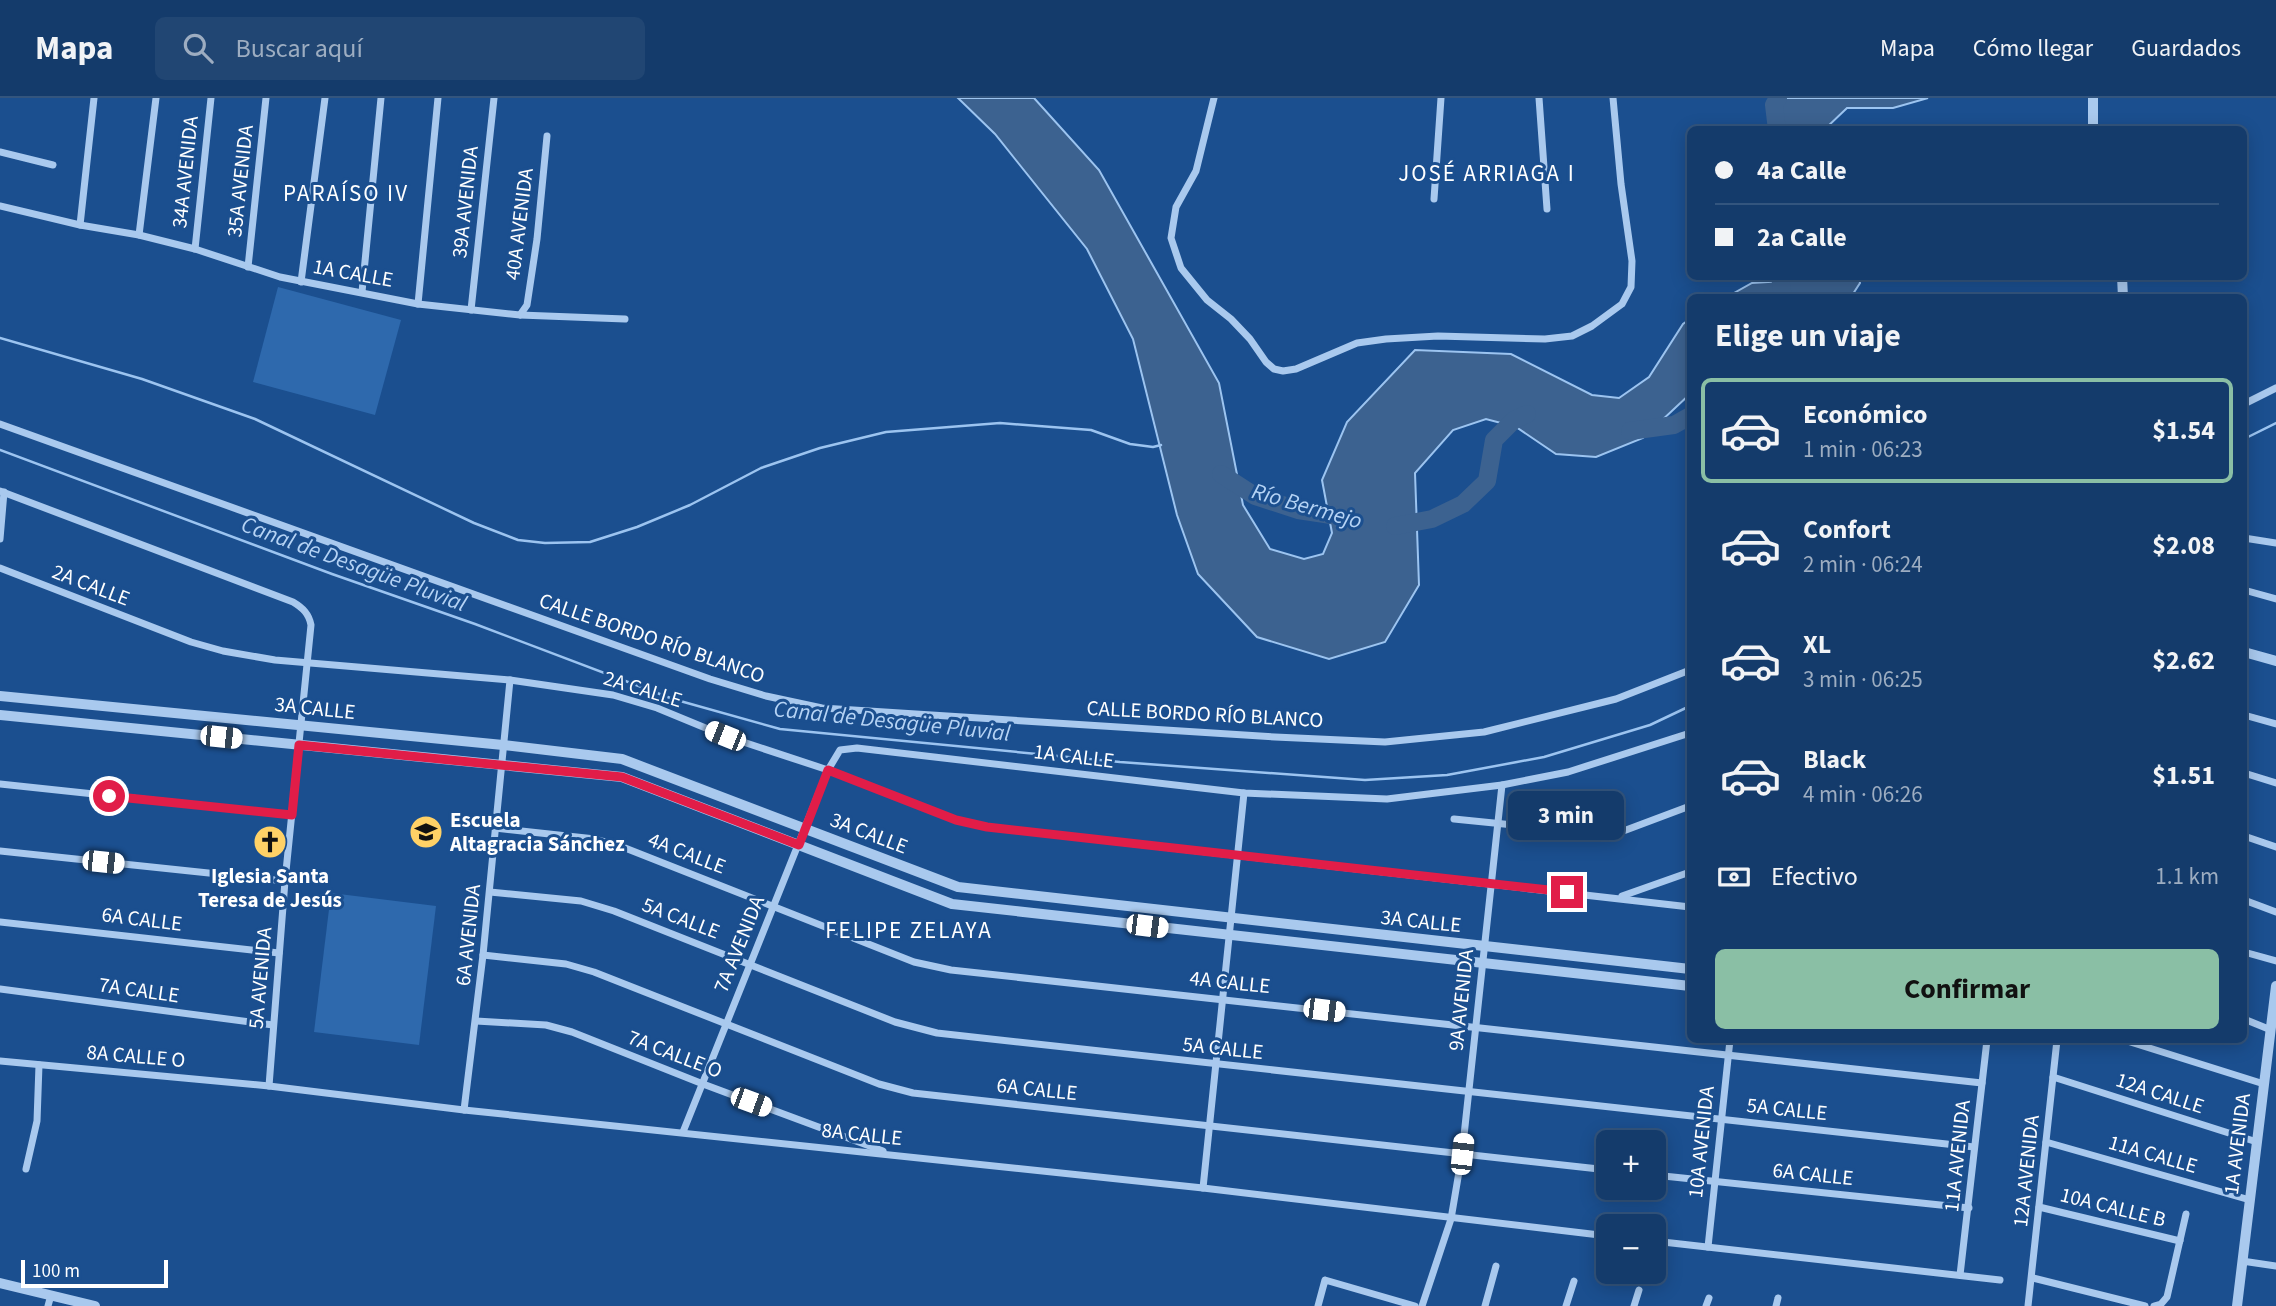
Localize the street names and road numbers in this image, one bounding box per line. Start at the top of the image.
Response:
street label: 34A AVENIDA [164,114,206,230]
street label: 35A AVENIDA [219,123,261,239]
street label: 39A AVENIDA [444,144,486,260]
street label: 40A AVENIDA [497,166,541,282]
street label: 1A CALLE [311,251,395,295]
street label: 2A CALLE [48,556,134,614]
street label: CALLE BORDO RÍO BLANCO [535,585,769,691]
street label: 2A CALLE [600,663,686,715]
street label: 3A CALLE [273,689,357,727]
street label: CALLE BORDO RÍO BLANCO [1086,693,1324,735]
street label: 1A CALLE [1032,736,1116,776]
street label: 3A CALLE [826,804,912,862]
street label: 4A CALLE [644,824,730,882]
street label: 6A AVENIDA [448,882,488,987]
street label: 5A CALLE [638,889,724,947]
street label: 7A AVENIDA [706,890,772,997]
street label: 6A CALLE [100,899,184,939]
street label: 3A CALLE [1379,902,1463,940]
street label: 5A AVENIDA [241,925,279,1030]
street label: 9A AVENIDA [1441,947,1481,1052]
street label: 4A CALLE [1188,963,1272,1001]
street label: 7A CALLE [97,970,181,1010]
street label: 7A CALLE O [623,1022,727,1086]
street label: 5A CALLE [1181,1029,1265,1067]
street label: 8A CALLE O [85,1037,187,1075]
street label: 12A CALLE [2112,1065,2208,1121]
street label: 6A CALLE [995,1070,1079,1108]
street label: 10A AVENIDA [1680,1084,1722,1200]
street label: 5A CALLE [1745,1090,1829,1128]
street label: 1A AVENIDA [2216,1091,2258,1197]
street label: 11A AVENIDA [1936,1098,1978,1214]
street label: 12A AVENIDA [2005,1113,2047,1229]
street label: 8A CALLE [820,1115,904,1153]
street label: 11A CALLE [2105,1127,2201,1181]
street label: 6A CALLE [1771,1155,1855,1193]
street label: 10A CALLE B [2057,1179,2169,1235]

